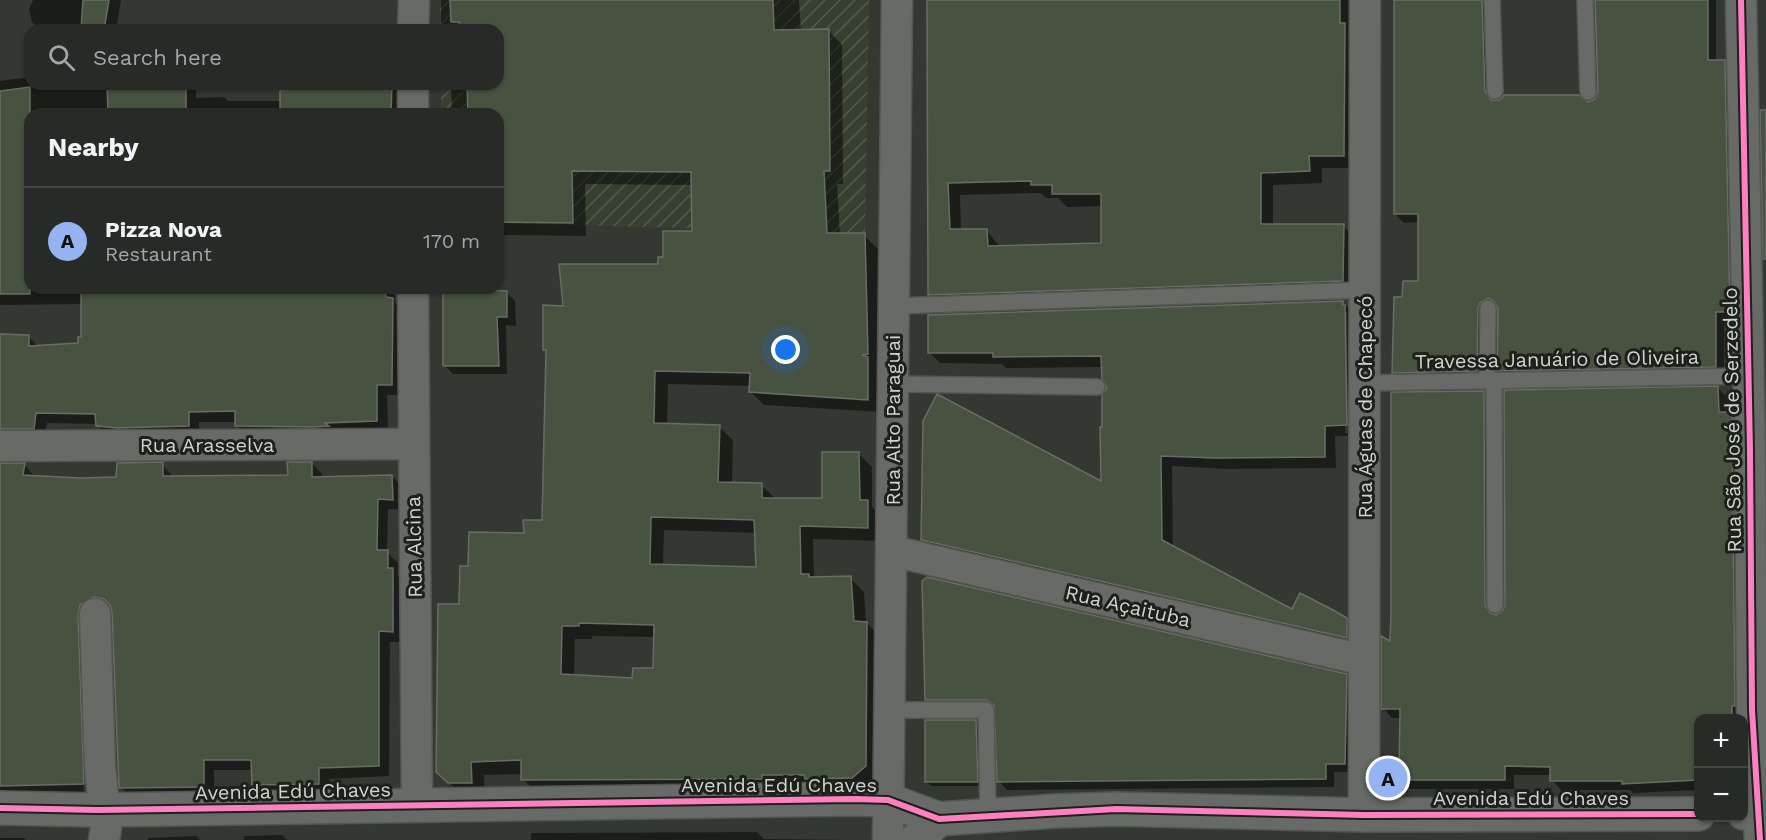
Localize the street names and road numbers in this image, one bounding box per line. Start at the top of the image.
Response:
street label: Rua São José de Serzedelo [1718,287,1746,553]
street label: Rua Águas de Chapecó [1353,296,1377,518]
street label: Rua Alto Paraguai [881,335,905,505]
street label: Travessa Januário de Oliveira [1415,345,1699,373]
street label: Rua Arasselva [140,433,274,457]
street label: Rua Alcina [401,496,427,598]
street label: Rua Açaituba [1063,580,1193,632]
street label: Avenida Edú Chaves [681,773,877,797]
street label: Avenida Edú Chaves [195,777,391,805]
street label: Avenida Edú Chaves [1433,786,1629,810]

